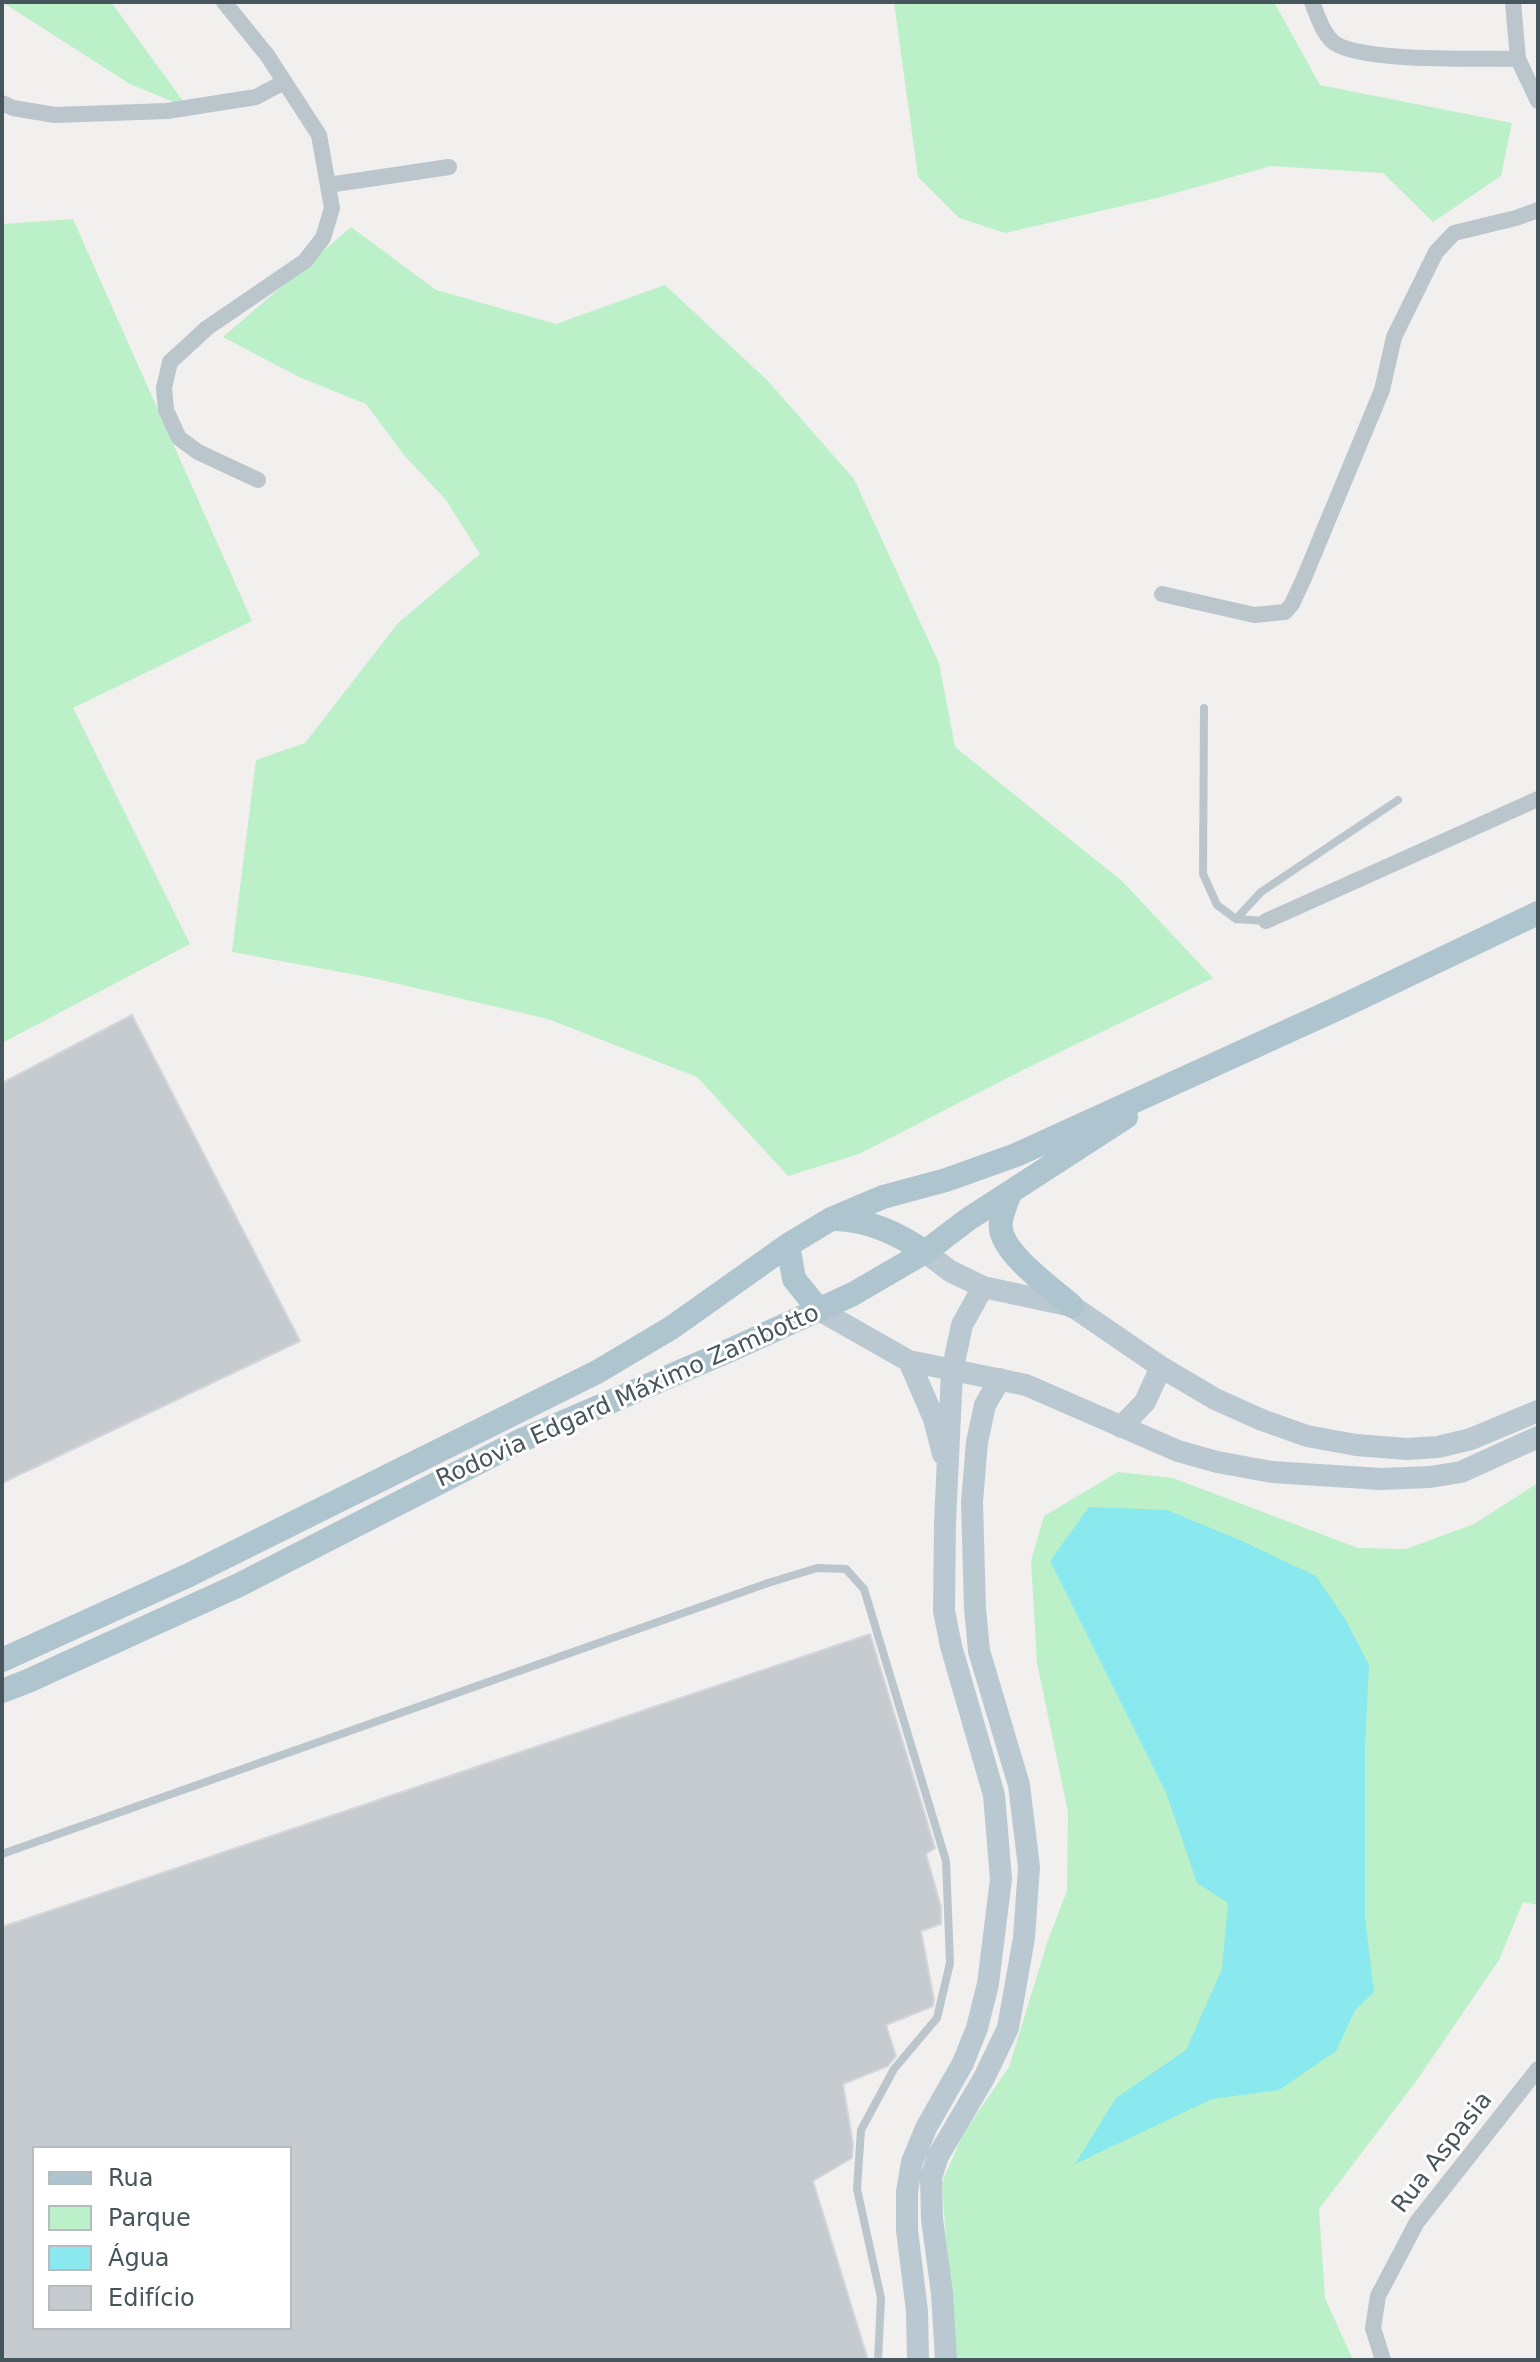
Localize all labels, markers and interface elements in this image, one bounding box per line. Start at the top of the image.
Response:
street label: Rodovia Edgard Máximo Zambotto [432,1299,824,1495]
street label: Rua Aspasia [1387,2087,1499,2219]
legend [32,2146,292,2330]
text: Rua [108,2164,154,2192]
text: Parque [108,2204,191,2232]
text: Água [108,2244,170,2272]
text: Edifício [108,2284,195,2312]

